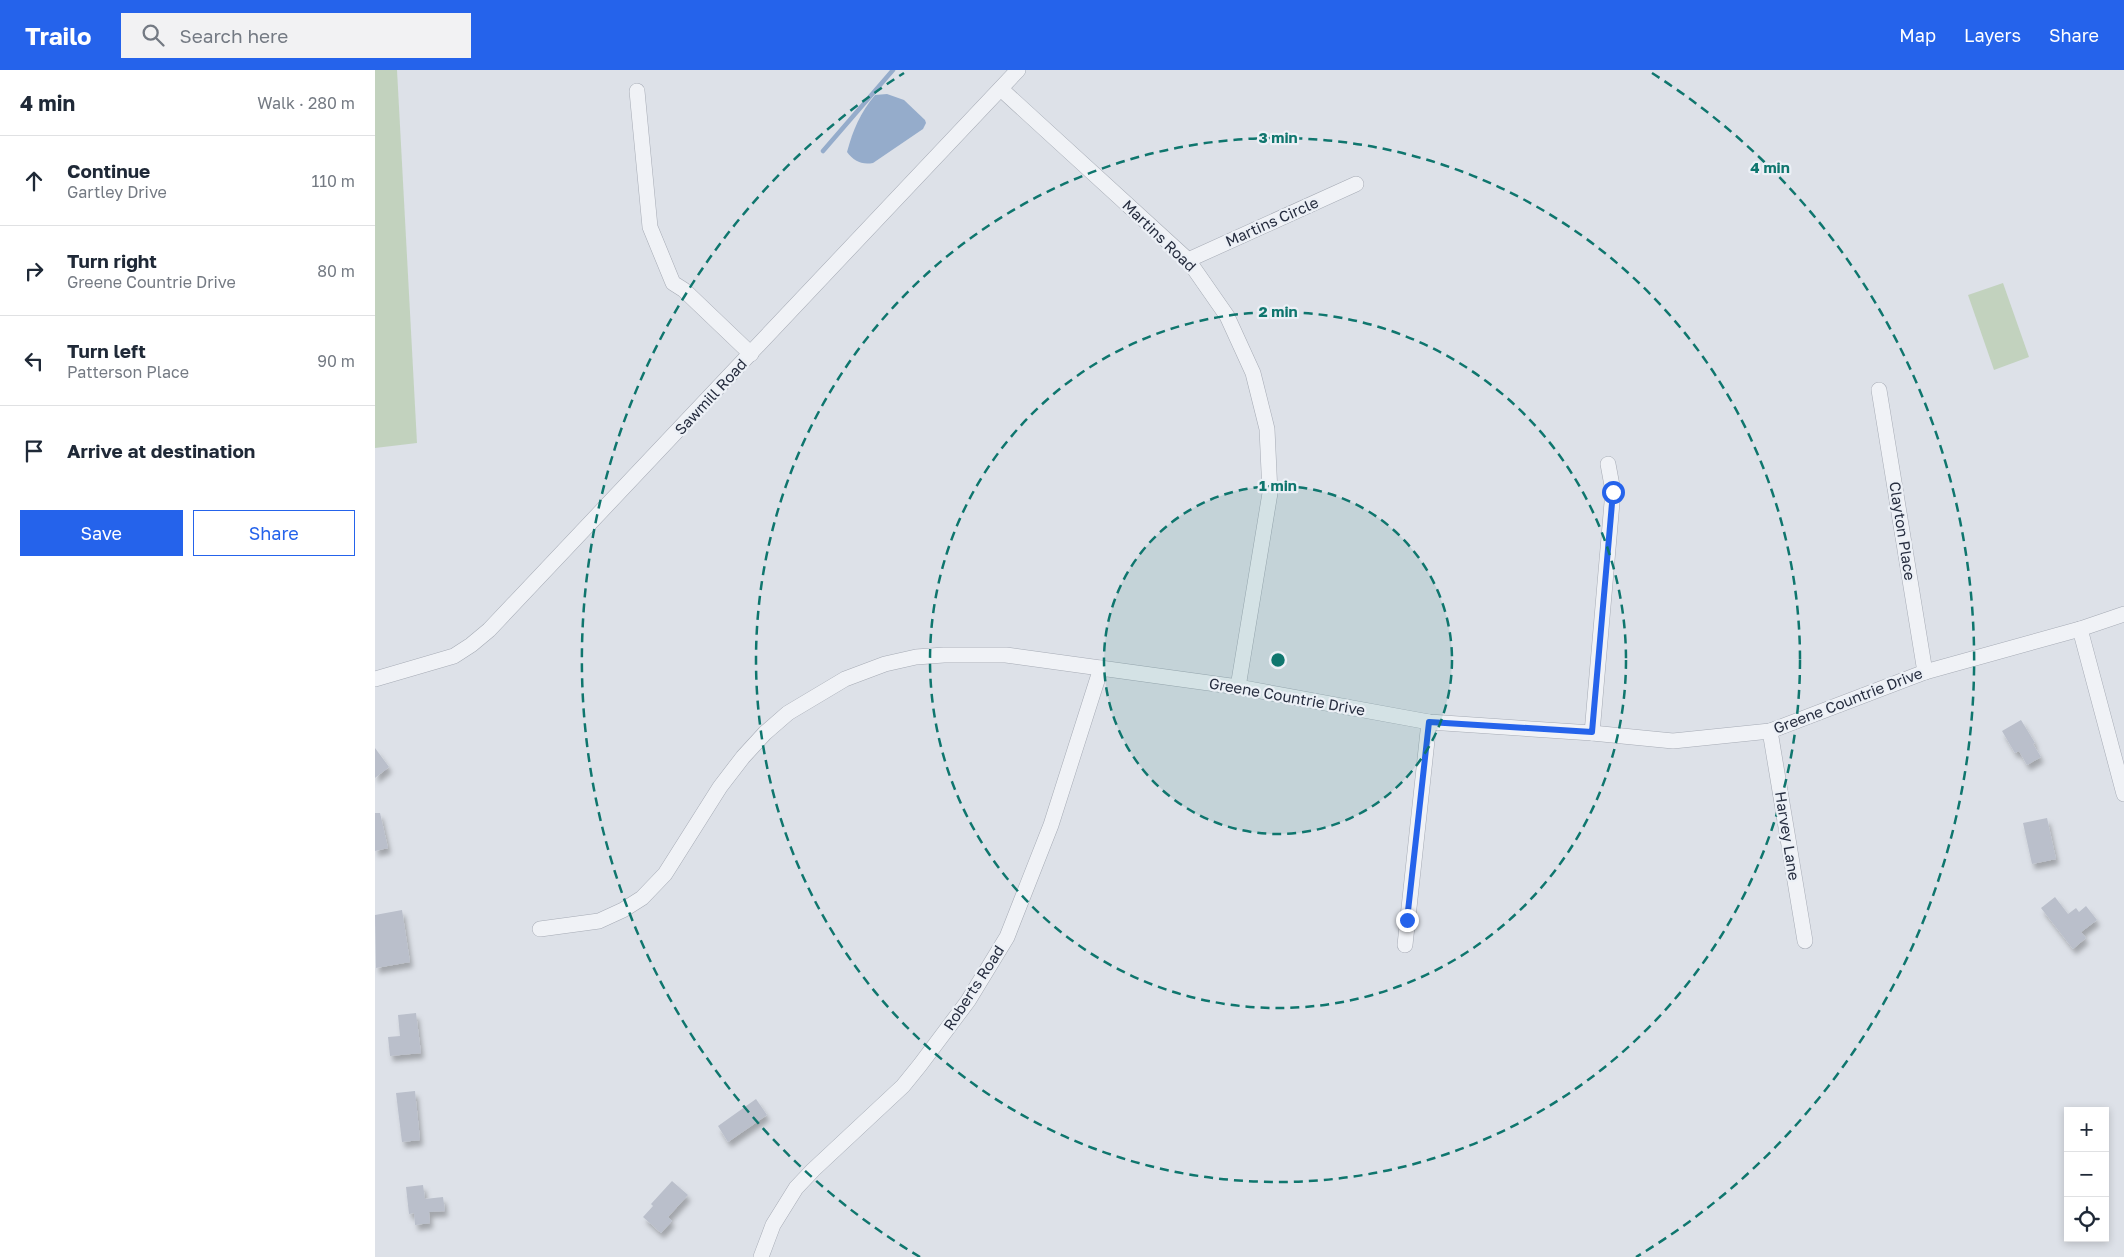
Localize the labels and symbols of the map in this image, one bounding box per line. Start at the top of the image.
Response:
text: 3 min [1258,128,1298,146]
text: 4 min [1750,158,1790,176]
street label: Martins Circle [1222,192,1321,250]
street label: Martins Road [1119,196,1200,275]
text: 2 min [1258,302,1298,320]
street label: Sawmill Road [670,355,750,438]
text: 1 min [1259,476,1297,494]
street label: Clayton Place [1886,480,1920,582]
route start [1602,481,1625,504]
centre of rings [1269,651,1287,669]
street label: Greene Countrie Drive [1771,663,1925,737]
street label: Greene Countrie Drive [1208,673,1367,719]
street label: Harvey Lane [1772,790,1804,882]
route end [1396,909,1419,932]
street label: Roberts Road [939,942,1007,1033]

